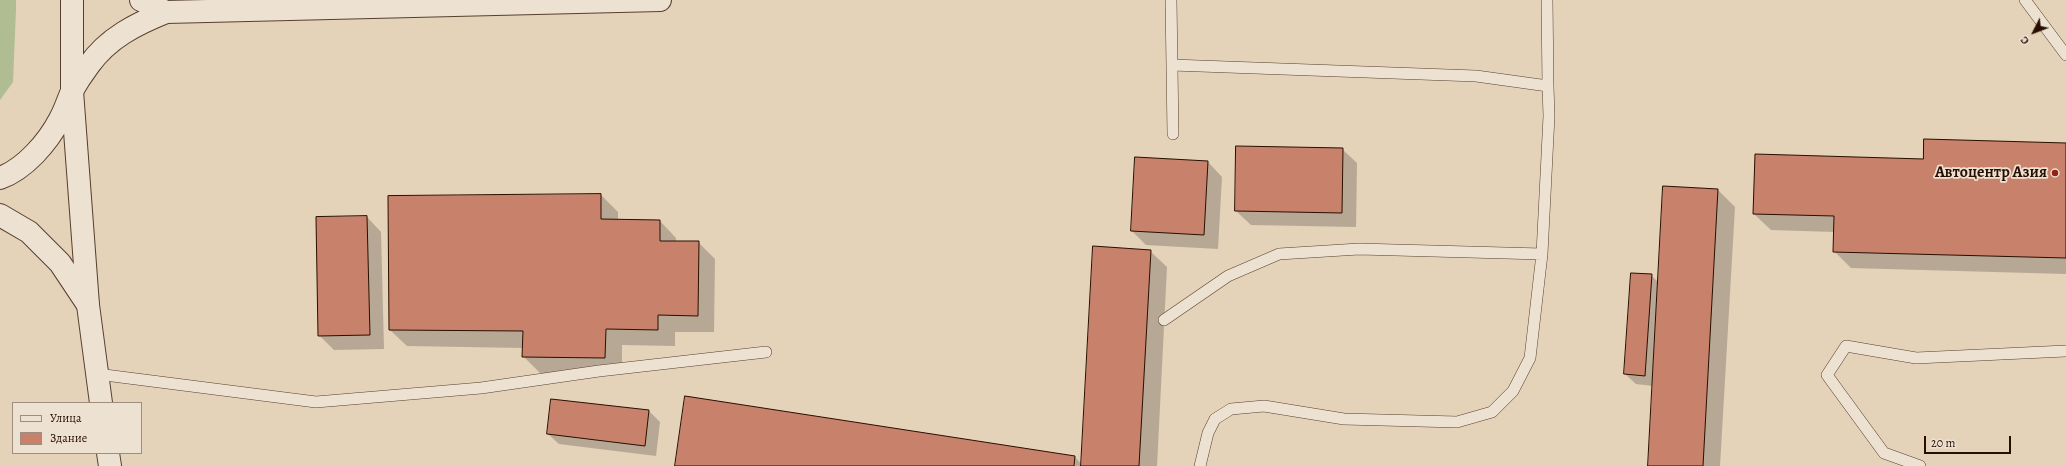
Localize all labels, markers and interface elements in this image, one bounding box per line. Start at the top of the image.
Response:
north arrow [2014,12,2054,52]
text: С [2017,33,2033,48]
place label: Автоцентр Азия [1935,163,2047,183]
marker: Автоцентр Азия [2050,168,2060,178]
legend [12,402,142,454]
text: Улица [50,410,81,426]
scale bar [1926,428,2013,454]
text: Здание [50,430,87,446]
text: 20 m [1931,435,1955,451]

